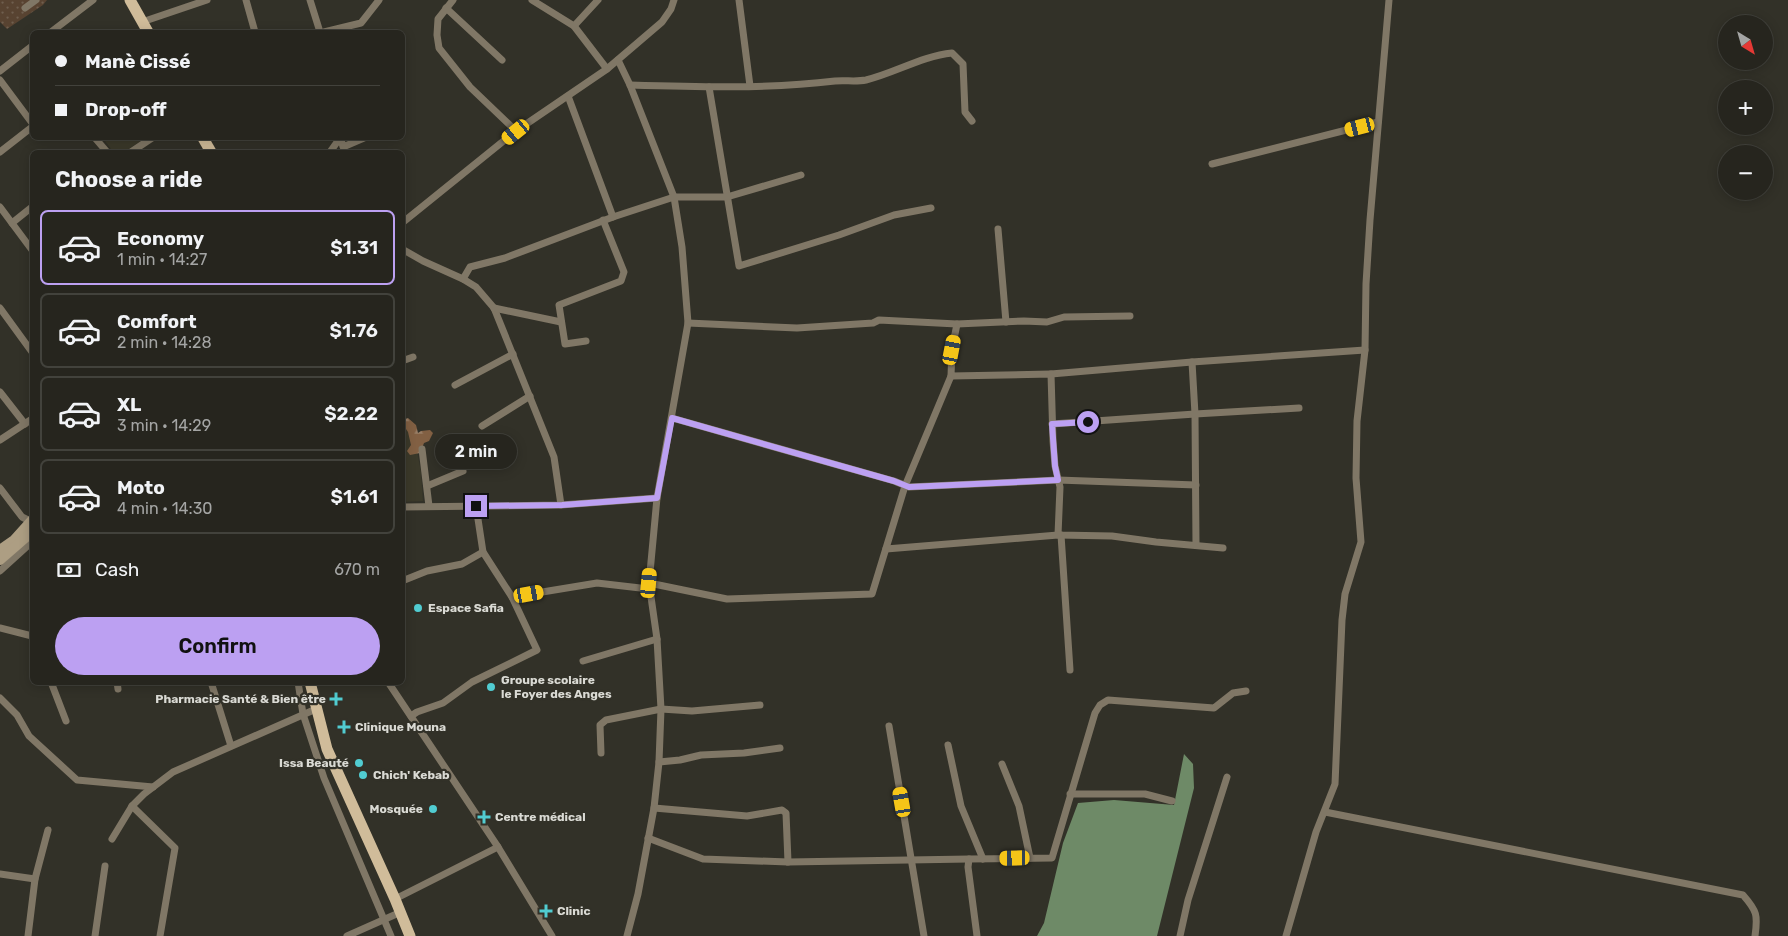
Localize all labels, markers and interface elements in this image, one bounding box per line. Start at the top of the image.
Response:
north arrow [1718,15,1772,70]
map controls [1718,15,1773,200]
text: Manè Cissé [85,50,191,73]
button: + [1718,80,1773,135]
text: Drop-off [85,98,167,121]
car [1343,116,1376,138]
car [499,117,532,147]
button: − [1718,145,1773,200]
text: Choose a ride [55,166,202,193]
icon: car [57,225,102,270]
text: Economy [117,227,204,250]
text: $1.31 [330,236,378,259]
text: 1 min · 14:27 [117,250,207,269]
icon: car [57,308,102,353]
text: Comfort [117,310,197,333]
text: $1.76 [330,319,378,342]
text: 2 min · 14:28 [117,333,212,352]
car [941,334,962,366]
icon: car [57,391,102,436]
text: XL [117,393,141,416]
text: $2.22 [324,402,378,425]
route start [1077,411,1099,433]
text: 3 min · 14:29 [117,416,211,435]
callout: 2 min [435,434,517,468]
text: 2 min [455,442,497,461]
icon: car [57,474,102,519]
text: Moto [117,476,165,499]
text: $1.61 [331,485,378,508]
route end [465,495,487,517]
text: 4 min · 14:30 [117,499,212,518]
icon: cash [55,556,83,584]
text: Cash [95,558,139,581]
text: 670 m [334,560,380,579]
car [640,567,657,599]
car [512,584,545,604]
place label: Espace Safia [428,601,504,615]
marker: Espace Safia [412,602,424,614]
button: Confirm [55,617,380,675]
place label: Groupe scolaire le Foyer des Anges [501,673,612,701]
marker: Groupe scolaire le Foyer des Anges [485,681,497,693]
place label: Pharmacie Santé & Bien être [155,692,326,706]
marker: Pharmacie Santé & Bien être [330,693,342,705]
marker: Clinique Mouna [337,720,351,734]
place label: Clinique Mouna [355,720,446,734]
place label: Issa Beauté [279,756,349,770]
marker: Issa Beauté [353,757,365,769]
place label: Chich' Kebab [373,768,450,782]
marker: Chich' Kebab [357,769,369,781]
car [892,786,911,818]
place label: Mosquée [370,802,423,816]
marker: Mosquée [427,803,439,815]
marker: Centre médical [477,810,491,824]
place label: Centre médical [495,810,586,824]
car [999,850,1030,866]
marker: Clinic [539,904,553,918]
place label: Clinic [557,904,591,918]

